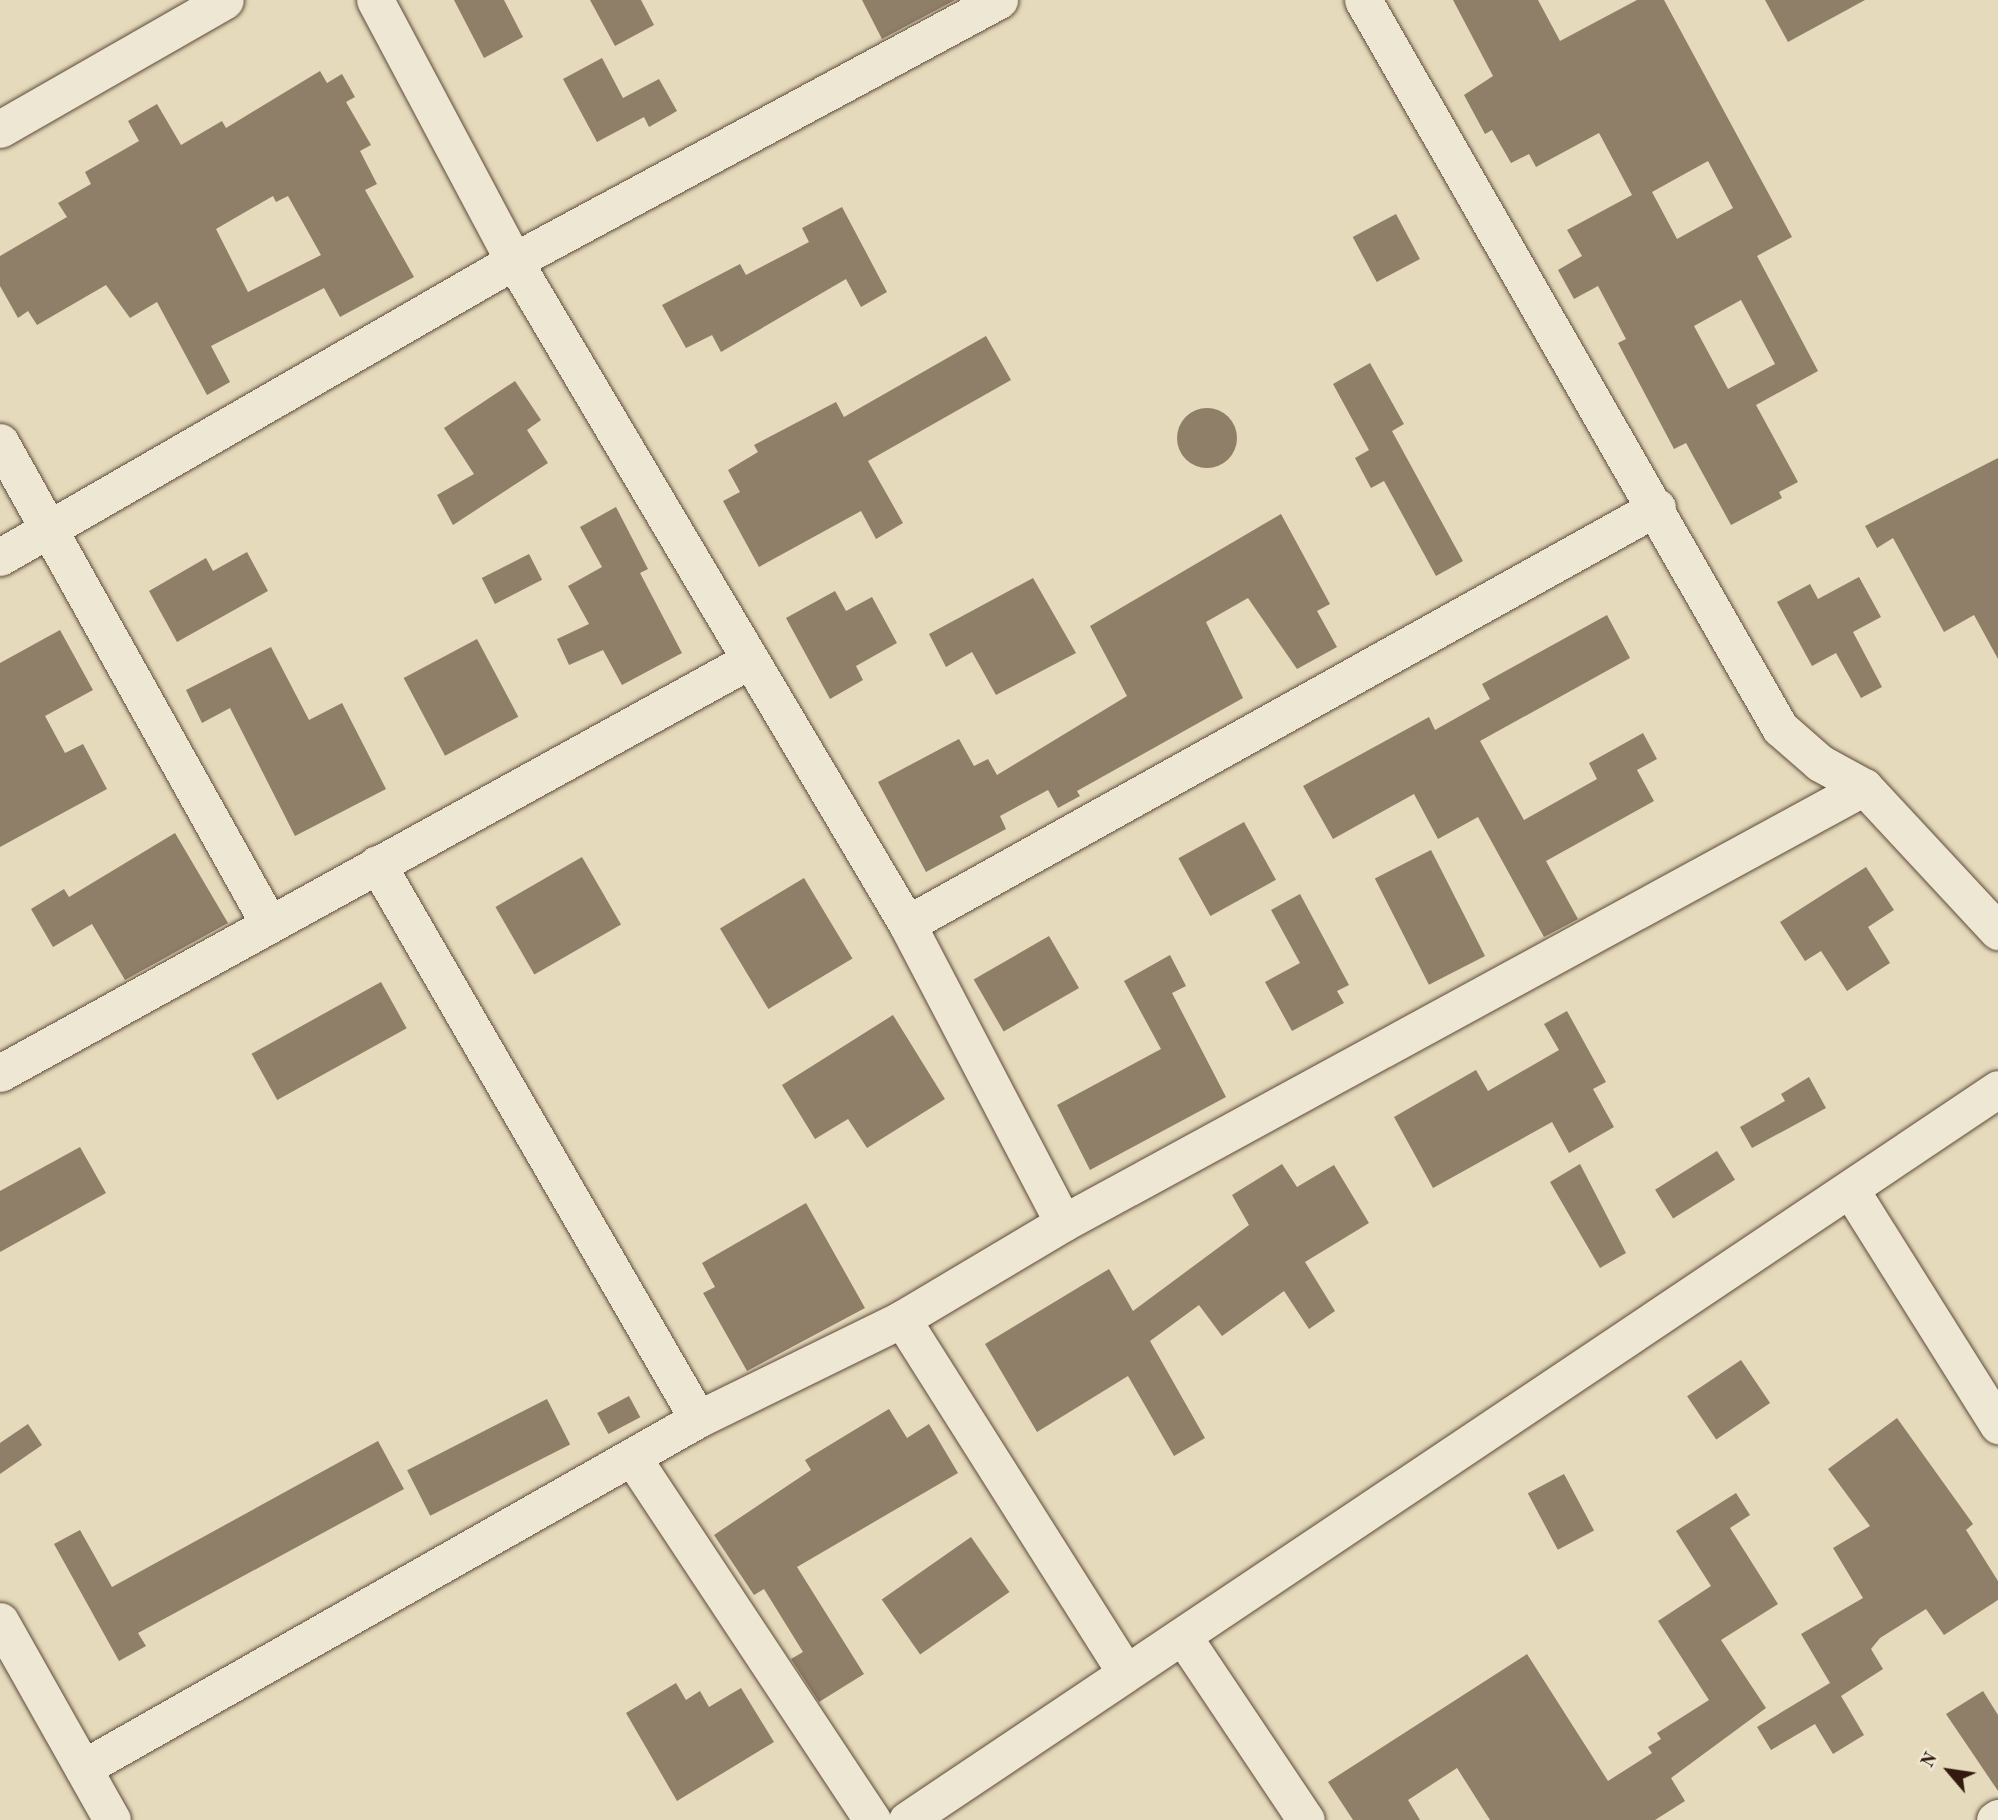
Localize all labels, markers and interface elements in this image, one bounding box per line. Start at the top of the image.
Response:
north arrow [1914,1736,1984,1806]
text: N [1918,1750,1942,1772]

